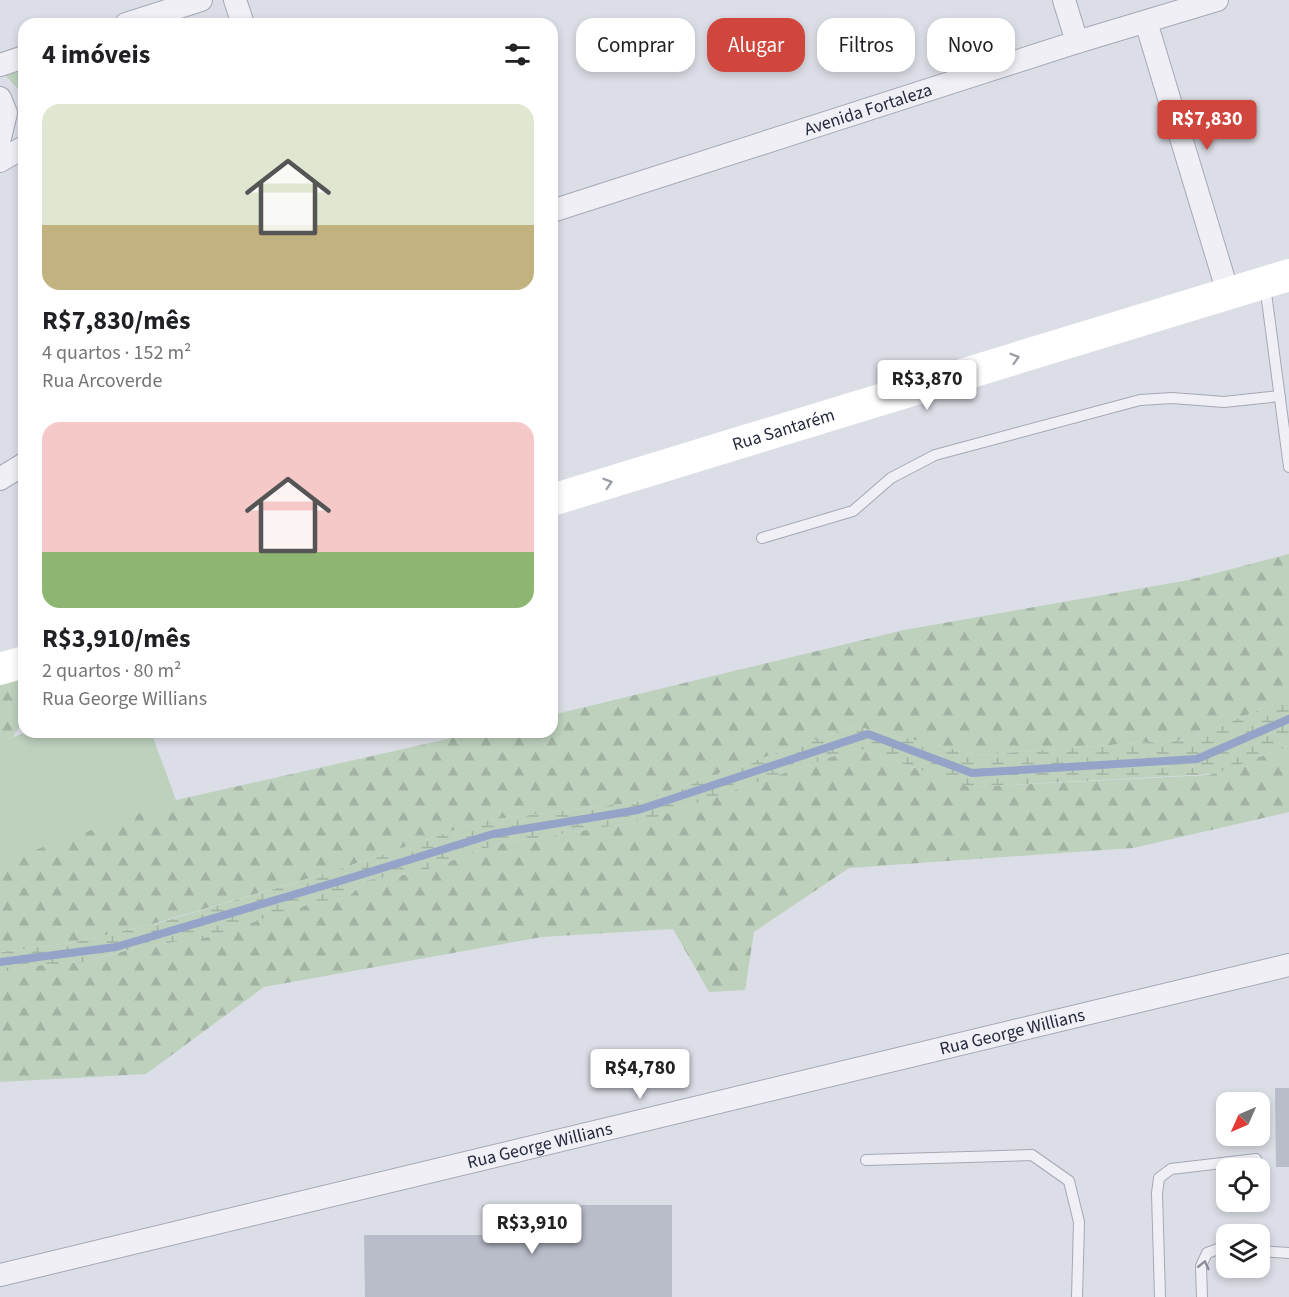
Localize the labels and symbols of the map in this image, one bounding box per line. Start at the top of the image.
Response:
street label: Avenida Fortaleza [801,77,935,142]
pin: R$7,830 [1152,100,1262,151]
one-way arrow [1009,353,1020,365]
pin: R$3,870 [872,360,982,411]
street label: Rua Santarém [729,402,838,457]
one-way arrow [602,478,613,490]
street label: Rua George Willians [937,1003,1087,1062]
pin: R$4,780 [585,1049,695,1100]
north arrow [1216,1092,1270,1146]
street label: Rua George Willians [465,1116,615,1175]
pin: R$3,910 [477,1204,587,1255]
one-way arrow [1197,1260,1210,1270]

